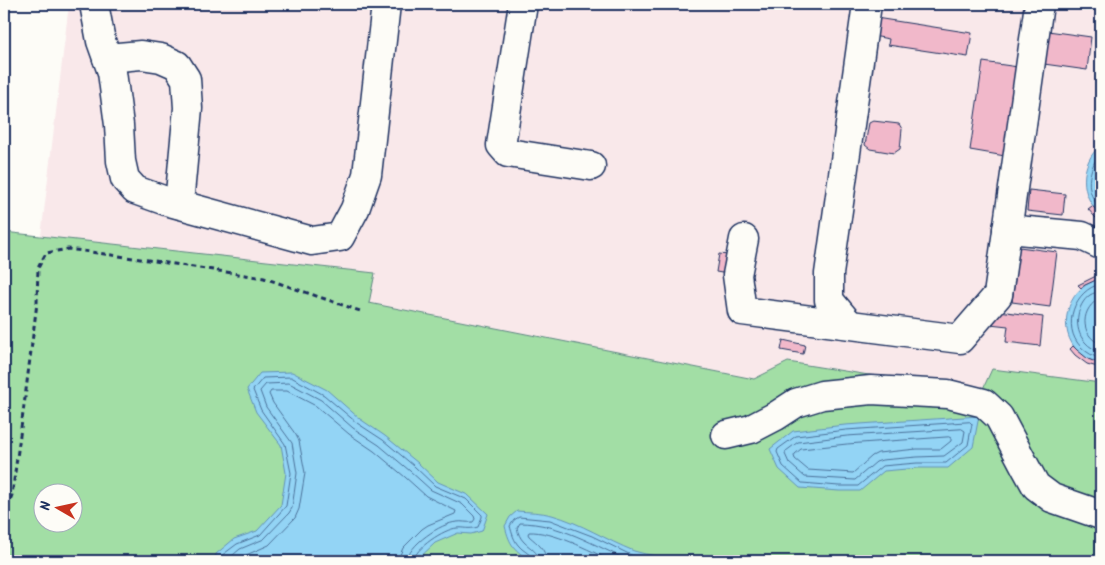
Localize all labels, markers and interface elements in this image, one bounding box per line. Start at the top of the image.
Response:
north arrow [32,482,82,532]
text: N [35,500,58,512]

